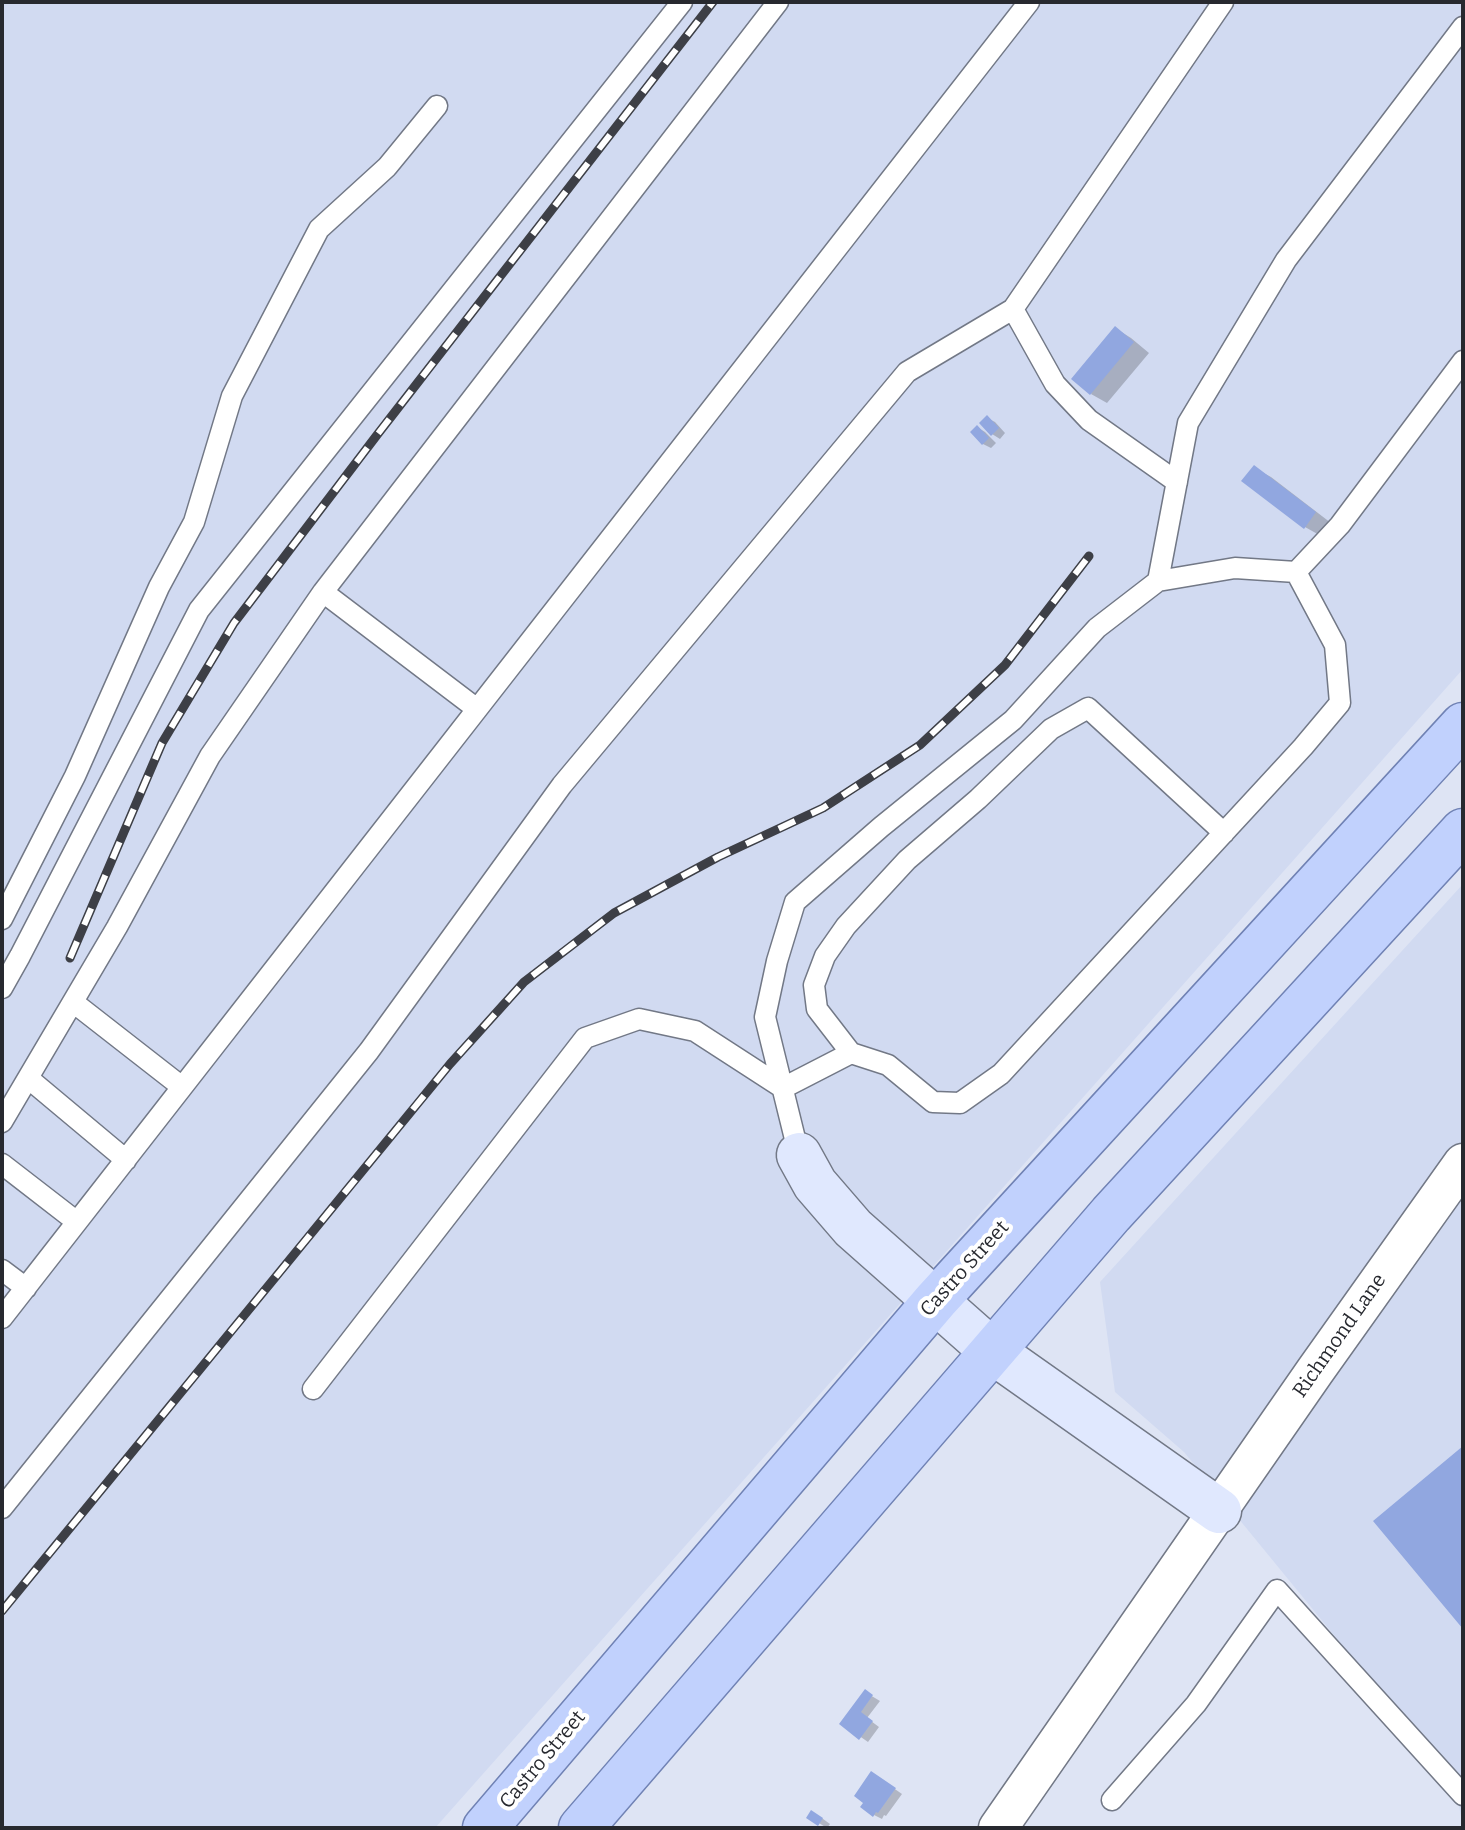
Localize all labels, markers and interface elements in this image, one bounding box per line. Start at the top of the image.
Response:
street label: Castro Street [916,1216,1014,1322]
street label: Richmond Lane [1288,1269,1392,1403]
street label: Castro Street [495,1706,591,1814]

